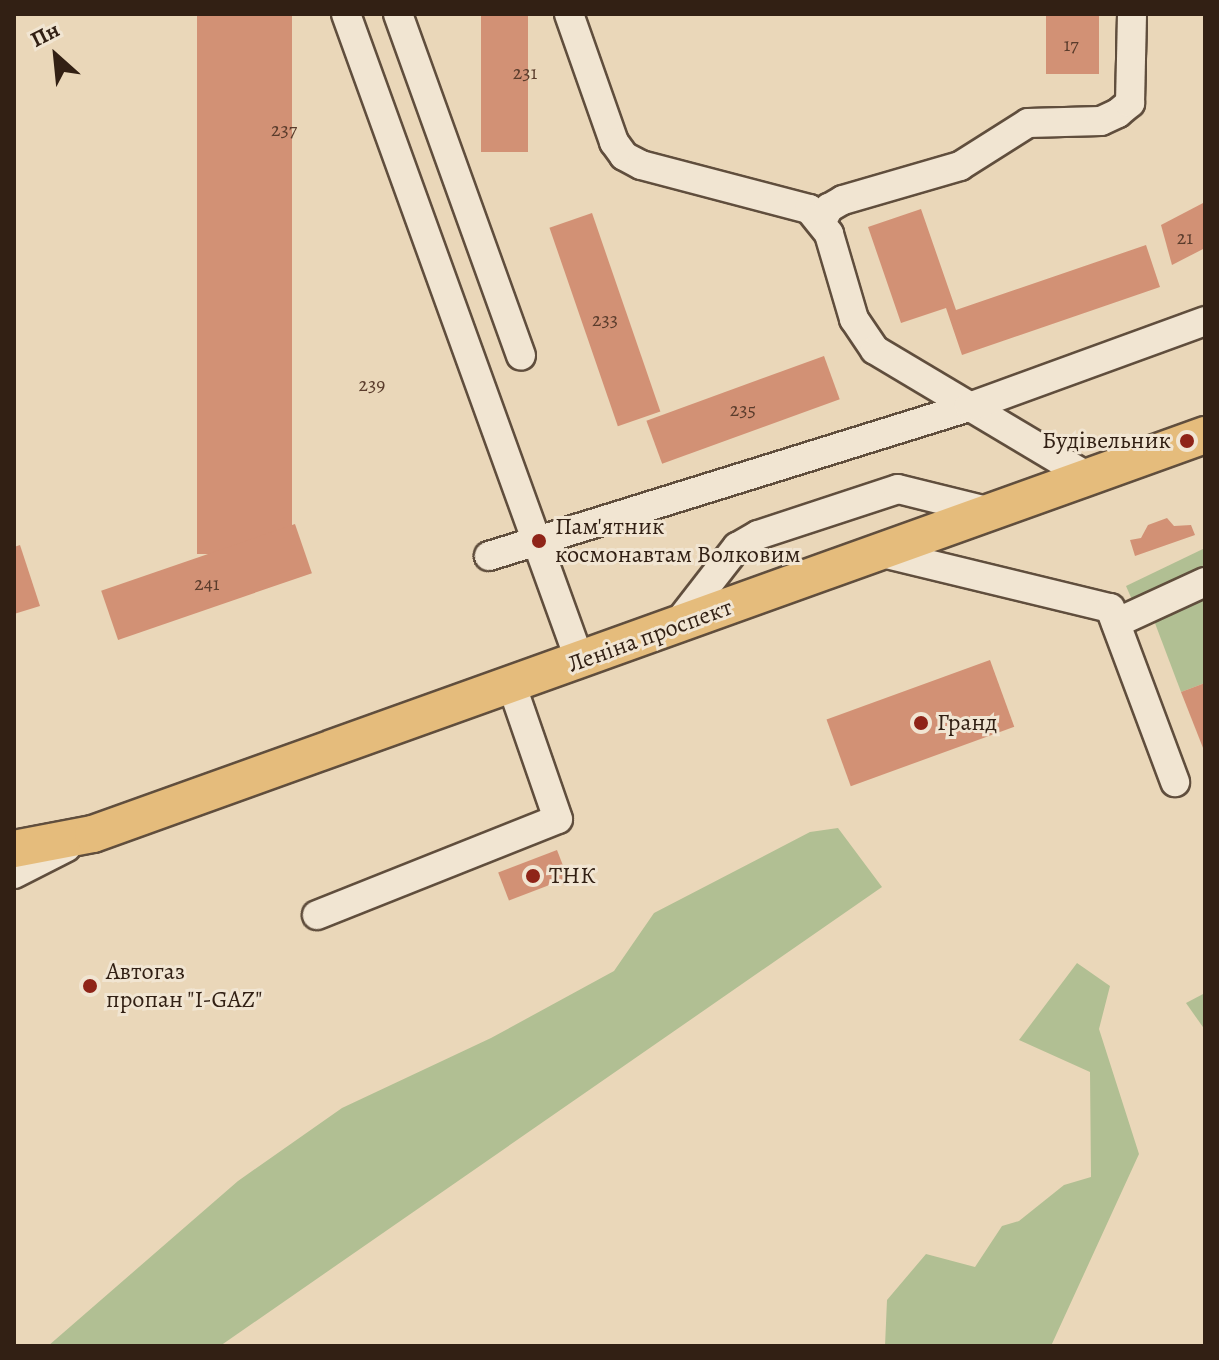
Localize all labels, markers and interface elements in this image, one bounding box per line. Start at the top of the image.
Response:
text: Пн [25,15,65,55]
north arrow [16,16,96,96]
house number: 17 [1063,32,1079,56]
house number: 231 [513,60,537,84]
house number: 237 [271,117,297,141]
house number: 21 [1177,225,1193,249]
house number: 233 [592,307,618,331]
house number: 239 [359,372,385,396]
house number: 235 [730,397,756,421]
place label: Будівельник [1042,427,1171,455]
marker: Будівельник [1178,432,1196,450]
place label: Пам'ятник космонавтам Волковим [555,513,801,569]
marker: Пам'ятник космонавтам Волковим [530,532,548,550]
house number: 241 [194,571,220,595]
street label: Леніна проспект [564,593,736,679]
place label: Гранд [937,709,997,737]
marker: Гранд [912,714,930,732]
place label: ТНК [549,862,596,890]
marker: ТНК [524,867,542,885]
place label: Автогаз пропан "I-GAZ" [106,958,263,1014]
marker: Автогаз пропан "I-GAZ" [81,977,99,995]

